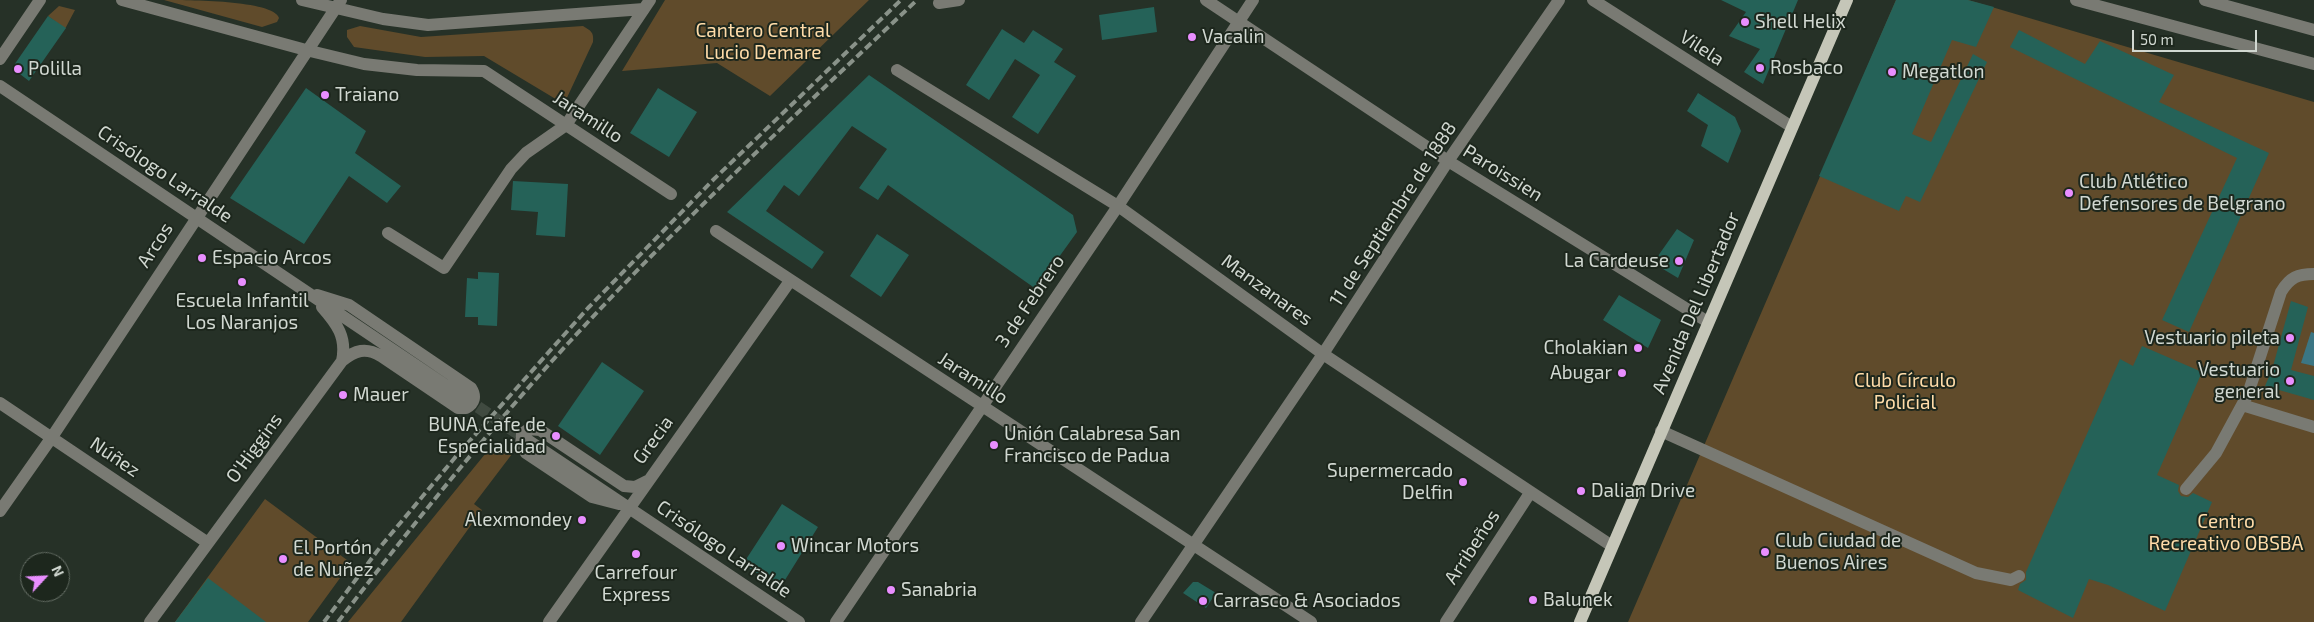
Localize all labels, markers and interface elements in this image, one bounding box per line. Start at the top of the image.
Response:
place label: Shell Helix [1755,11,1846,33]
marker: Shell Helix [1739,16,1751,28]
park label: Cantero Central Lucio Demare [695,20,831,64]
scale bar [2134,20,2259,52]
street label: Vilela [1676,25,1728,71]
place label: Vacalin [1202,26,1265,48]
text: 50 m [2140,30,2174,48]
marker: Vacalin [1186,31,1198,43]
place label: Rosbaco [1770,57,1843,79]
place label: Polilla [28,58,82,80]
place label: Megatlon [1902,61,1985,83]
marker: Rosbaco [1754,62,1766,74]
marker: Polilla [12,63,24,75]
marker: Megatlon [1886,66,1898,78]
place label: Traiano [335,84,399,106]
street label: Jaramillo [549,86,627,148]
marker: Traiano [319,89,331,101]
street label: 11 de Septiembre de 1888 [1325,117,1461,311]
street label: Crisólogo Larralde [93,120,237,228]
street label: Paroissien [1459,140,1547,206]
place label: Club Atlético Defensores de Belgrano [2079,171,2285,215]
marker: Club Atlético Defensores de Belgrano [2063,187,2075,199]
street label: Avenida Del Libertador [1647,208,1745,398]
street label: Arcos [132,218,178,272]
place label: Espacio Arcos [212,247,332,269]
street label: Manzanares [1217,249,1317,331]
street label: 3 de Febrero [991,250,1069,352]
place label: La Cardeuse [1564,250,1669,272]
marker: Espacio Arcos [196,252,208,264]
marker: La Cardeuse [1673,255,1685,267]
marker: Escuela Infantil Los Naranjos [236,276,248,288]
place label: Escuela Infantil Los Naranjos [175,290,309,334]
place label: Vestuario pileta [2144,327,2280,349]
marker: Vestuario pileta [2284,332,2296,344]
place label: Cholakian [1543,337,1628,359]
marker: Cholakian [1632,342,1644,354]
street label: Jaramillo [934,347,1012,409]
place label: Vestuario general [2198,359,2280,403]
place label: Abugar [1550,362,1612,384]
marker: Abugar [1616,367,1628,379]
park label: Club Círculo Policial [1854,370,1956,414]
marker: Vestuario general [2284,375,2296,387]
place label: Mauer [353,384,409,406]
marker: Mauer [337,389,349,401]
street label: O'Higgins [221,409,287,487]
street label: Grecia [628,411,678,469]
place label: BUNA Cafe de Especialidad [428,414,546,458]
place label: Unión Calabresa San Francisco de Padua [1004,423,1181,467]
marker: BUNA Cafe de Especialidad [550,430,562,442]
street label: Núñez [86,432,144,482]
marker: Unión Calabresa San Francisco de Padua [988,439,1000,451]
place label: Supermercado Delfin [1327,460,1453,504]
marker: Supermercado Delfin [1457,476,1469,488]
place label: Dalian Drive [1591,480,1695,502]
marker: Dalian Drive [1575,485,1587,497]
street label: Crisólogo Larralde [652,495,796,603]
street label: Arribeños [1439,505,1505,589]
place label: Alexmondey [465,509,572,531]
park label: Centro Recreativo OBSBA [2149,511,2303,555]
marker: Alexmondey [576,514,588,526]
place label: Club Ciudad de Buenos Aires [1775,530,1901,574]
place label: Wincar Motors [791,535,919,557]
place label: El Portón de Nuñez [293,537,373,581]
marker: Wincar Motors [775,540,787,552]
marker: Club Ciudad de Buenos Aires [1759,546,1771,558]
marker: Carrefour Express [630,548,642,560]
north arrow [20,552,70,602]
marker: El Portón de Nuñez [277,553,289,565]
place label: Carrefour Express [595,562,677,606]
text: N [48,563,68,579]
place label: Sanabria [901,579,977,601]
marker: Sanabria [885,584,897,596]
place label: Balunek [1543,589,1613,611]
place label: Carrasco & Asociados [1213,590,1401,612]
marker: Balunek [1527,594,1539,606]
marker: Carrasco & Asociados [1197,595,1209,607]

